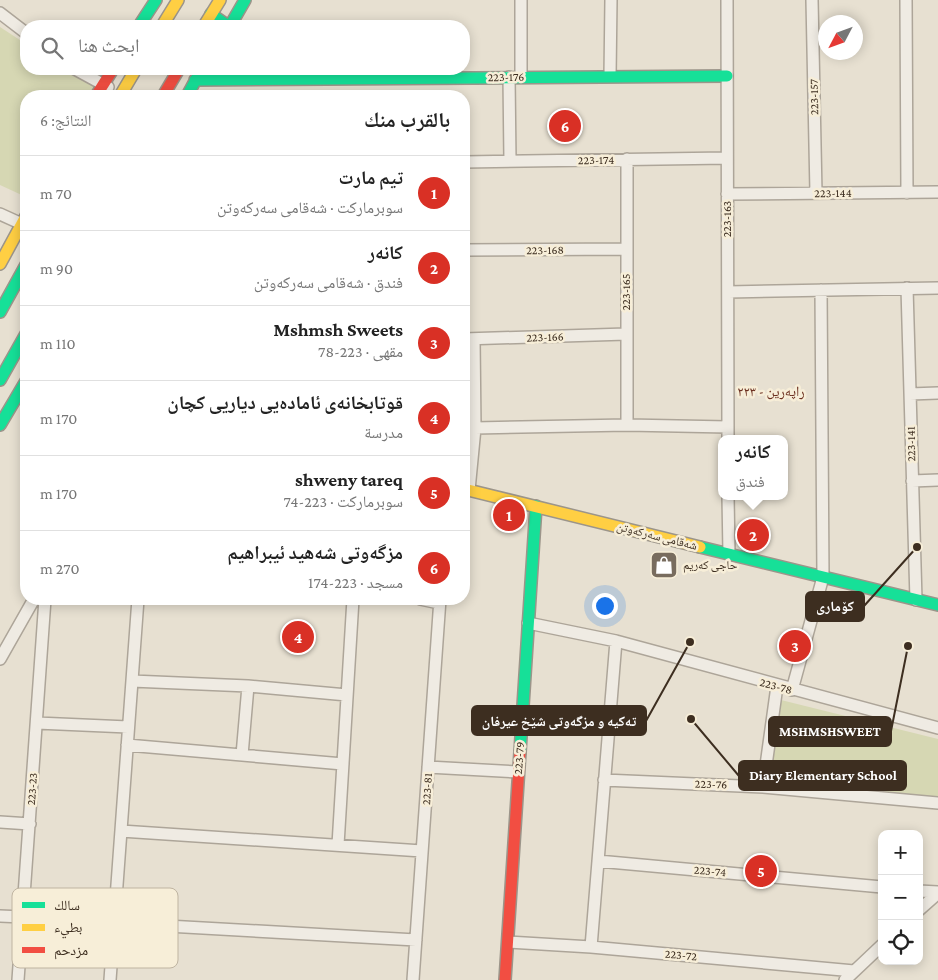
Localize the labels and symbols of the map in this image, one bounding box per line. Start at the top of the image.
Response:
north arrow [818,15,863,60]
street label: 223-176 [487,70,525,84]
street label: 223-157 [807,78,821,115]
pin: 6 [549,107,581,145]
street label: 223-174 [578,153,614,167]
street label: 223-144 [814,186,852,200]
street label: 223-163 [720,200,734,237]
street label: 223-168 [526,243,564,257]
street label: 223-165 [619,274,633,310]
street label: 223-166 [526,329,564,345]
district label: راپەرین - ٢٢٣ [737,383,805,400]
street label: 223-141 [904,426,918,462]
pin: 1 [493,496,525,534]
pin: 2 [737,516,769,554]
street label: شەقامی سەرکەوتن [615,519,699,553]
shop icon: حاجی کەریم [649,550,679,580]
place label: حاجی کەریم [683,558,738,573]
callout: كۆماری [806,592,864,621]
your location [592,593,618,619]
text: كۆماری [816,598,854,615]
pin: 4 [282,618,314,656]
pin: 3 [779,627,811,665]
street label: 223-78 [758,675,794,697]
callout: تەکیە و مزگەوتی شێخ عیرفان [472,706,646,735]
text: تەکیە و مزگەوتی شێخ عیرفان [482,713,636,730]
callout: MSHMSHSWEET [769,717,891,746]
text: MSHMSHSWEET [779,723,882,739]
street label: 223-79 [511,741,527,775]
callout: Diary Elementary School [739,761,906,790]
text: Diary Elementary School [749,767,897,783]
street label: 223-23 [24,772,40,806]
street label: 223-81 [419,773,435,805]
street label: 223-76 [694,776,728,792]
pin: 5 [745,852,777,890]
street label: 223-74 [693,863,727,879]
legend [12,888,178,968]
text: سالك [54,897,80,913]
text: بطيء [54,919,83,939]
text: مزدحم [54,942,88,960]
street label: 223-72 [664,947,698,963]

